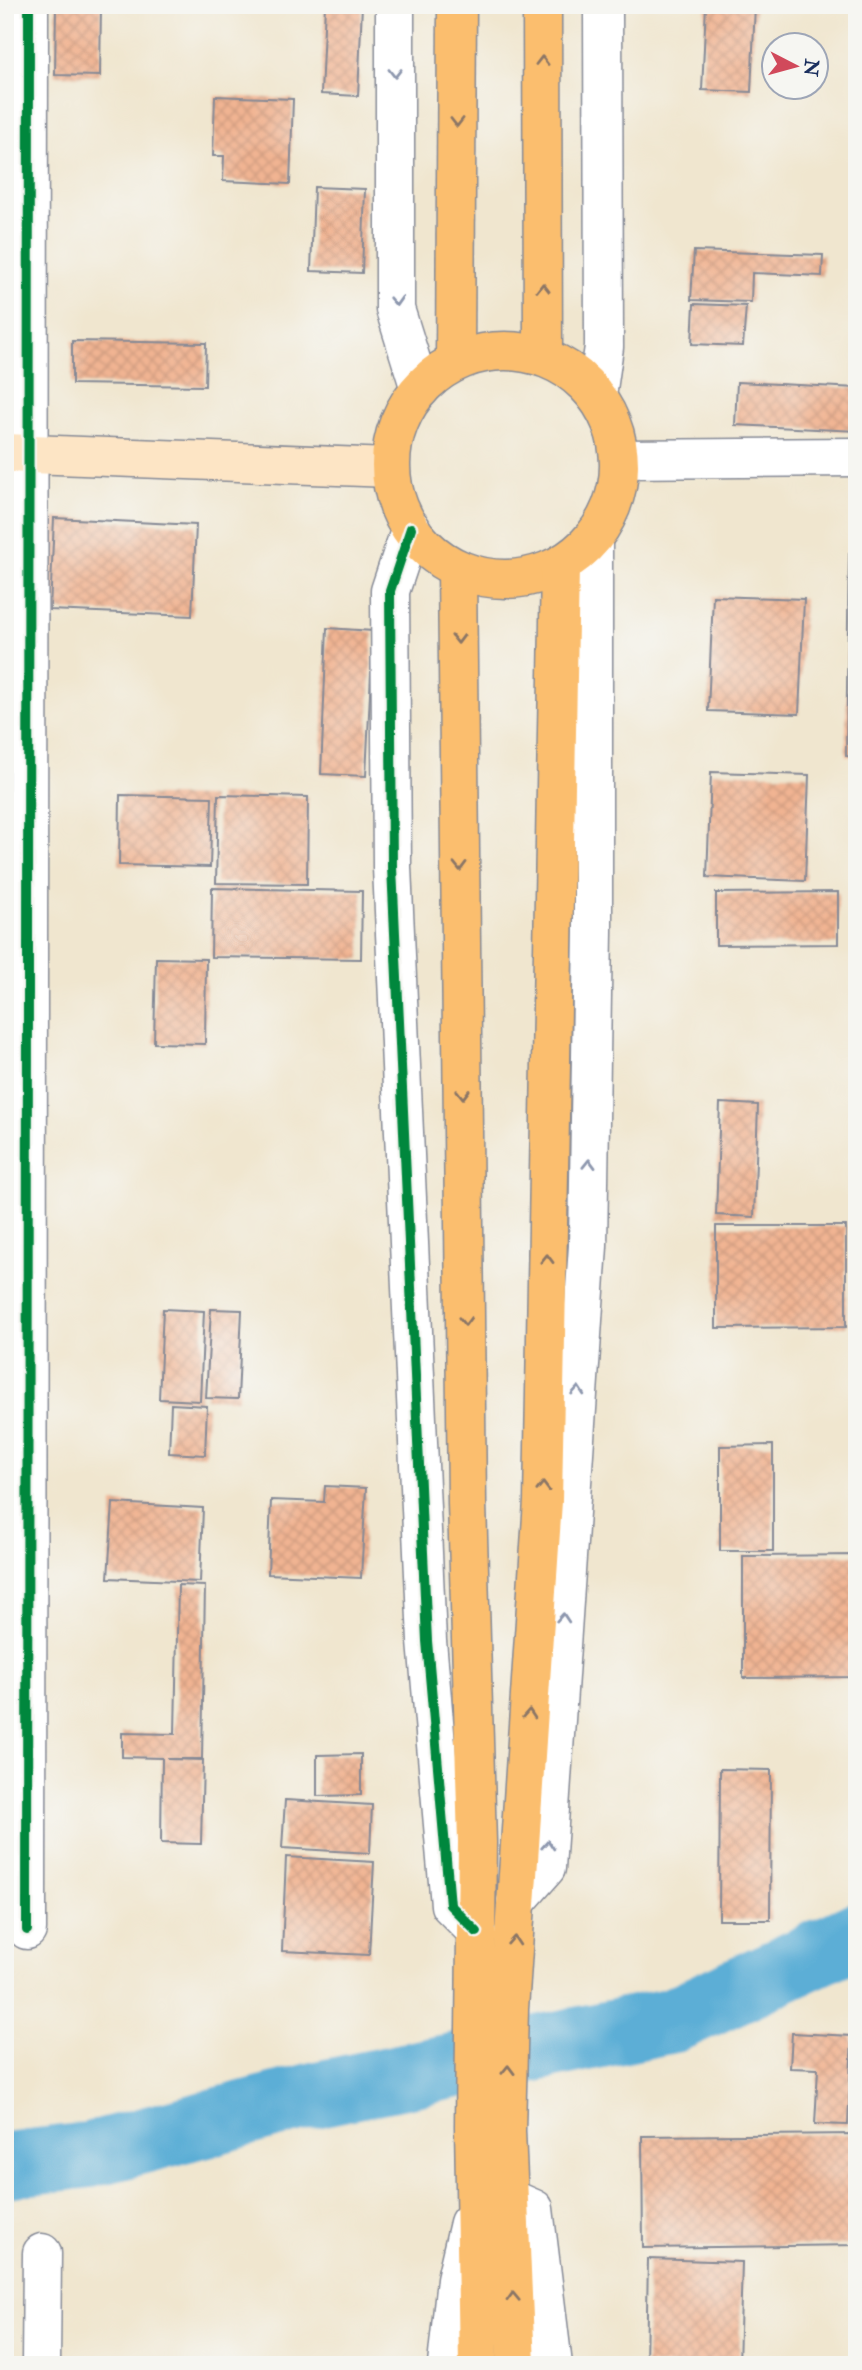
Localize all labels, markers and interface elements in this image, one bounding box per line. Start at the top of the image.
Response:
north arrow [760,32,830,102]
one-way arrow [534,55,550,66]
text: N [798,57,824,78]
one-way arrow [387,69,403,79]
one-way arrow [449,117,464,128]
one-way arrow [535,283,551,293]
one-way arrow [388,296,403,307]
one-way arrow [450,634,466,644]
one-way arrow [453,861,468,872]
one-way arrow [455,1089,471,1099]
one-way arrow [581,1158,597,1169]
one-way arrow [540,1254,555,1265]
one-way arrow [457,1316,473,1327]
one-way arrow [570,1385,585,1396]
one-way arrow [535,1481,551,1492]
one-way arrow [555,1612,570,1623]
one-way arrow [521,1708,536,1719]
one-way arrow [540,1839,555,1850]
one-way arrow [506,1935,521,1946]
one-way arrow [500,2064,515,2075]
one-way arrow [506,2291,521,2302]

